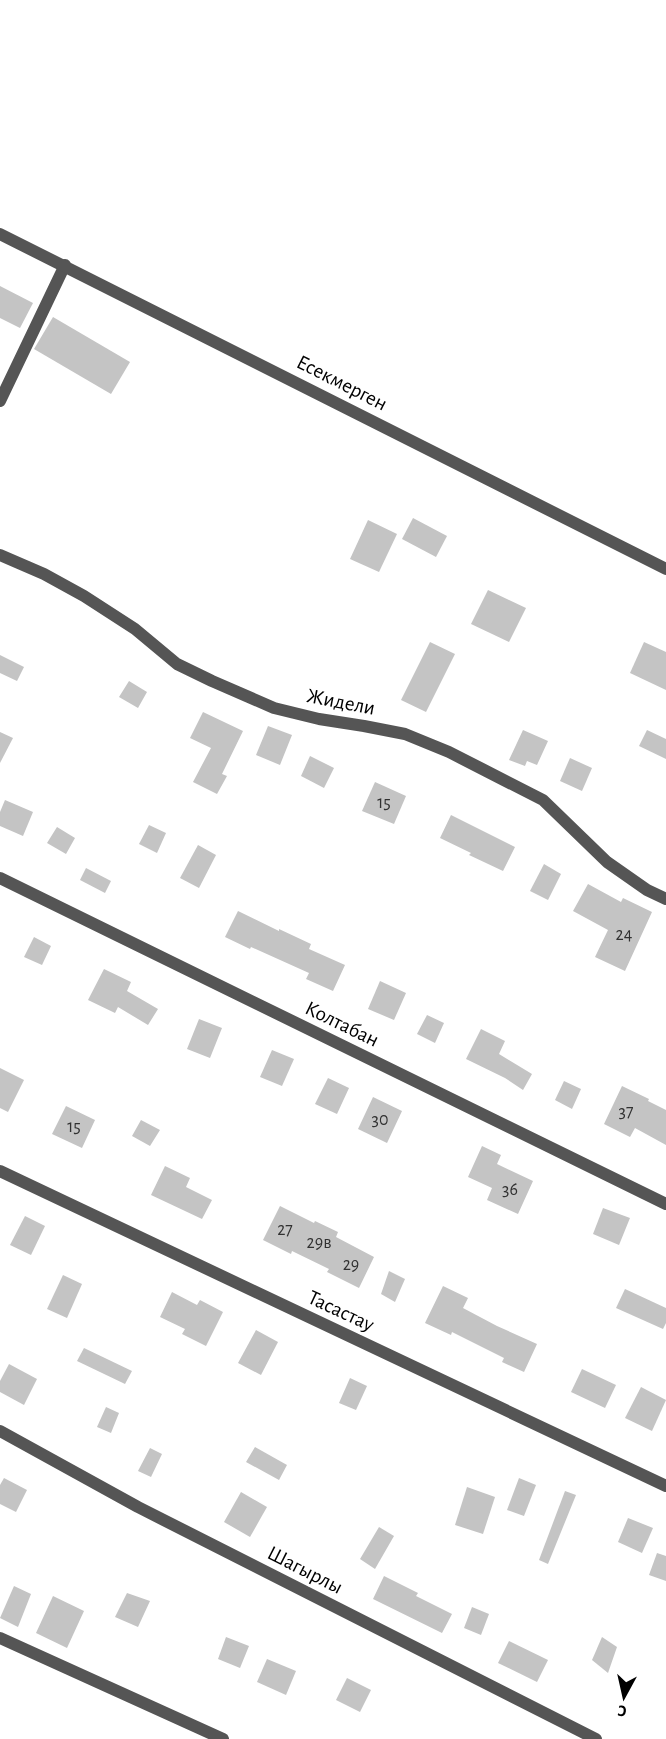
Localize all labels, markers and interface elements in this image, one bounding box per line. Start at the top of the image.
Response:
street label: Eсекмерген [293,351,391,415]
street label: Жидели [305,685,377,719]
house number: 15 [377,794,391,812]
house number: 24 [616,926,633,944]
street label: Колтабан [302,997,382,1051]
house number: 37 [619,1103,633,1121]
house number: 30 [372,1111,388,1129]
house number: 15 [67,1118,81,1136]
house number: 36 [502,1181,518,1199]
house number: 27 [277,1221,293,1239]
house number: 29в [306,1234,332,1252]
house number: 29 [343,1256,359,1274]
street label: Тасастау [305,1287,377,1335]
street label: Шагырлы [264,1542,346,1598]
north arrow [594,1667,654,1727]
text: С [616,1702,628,1719]

